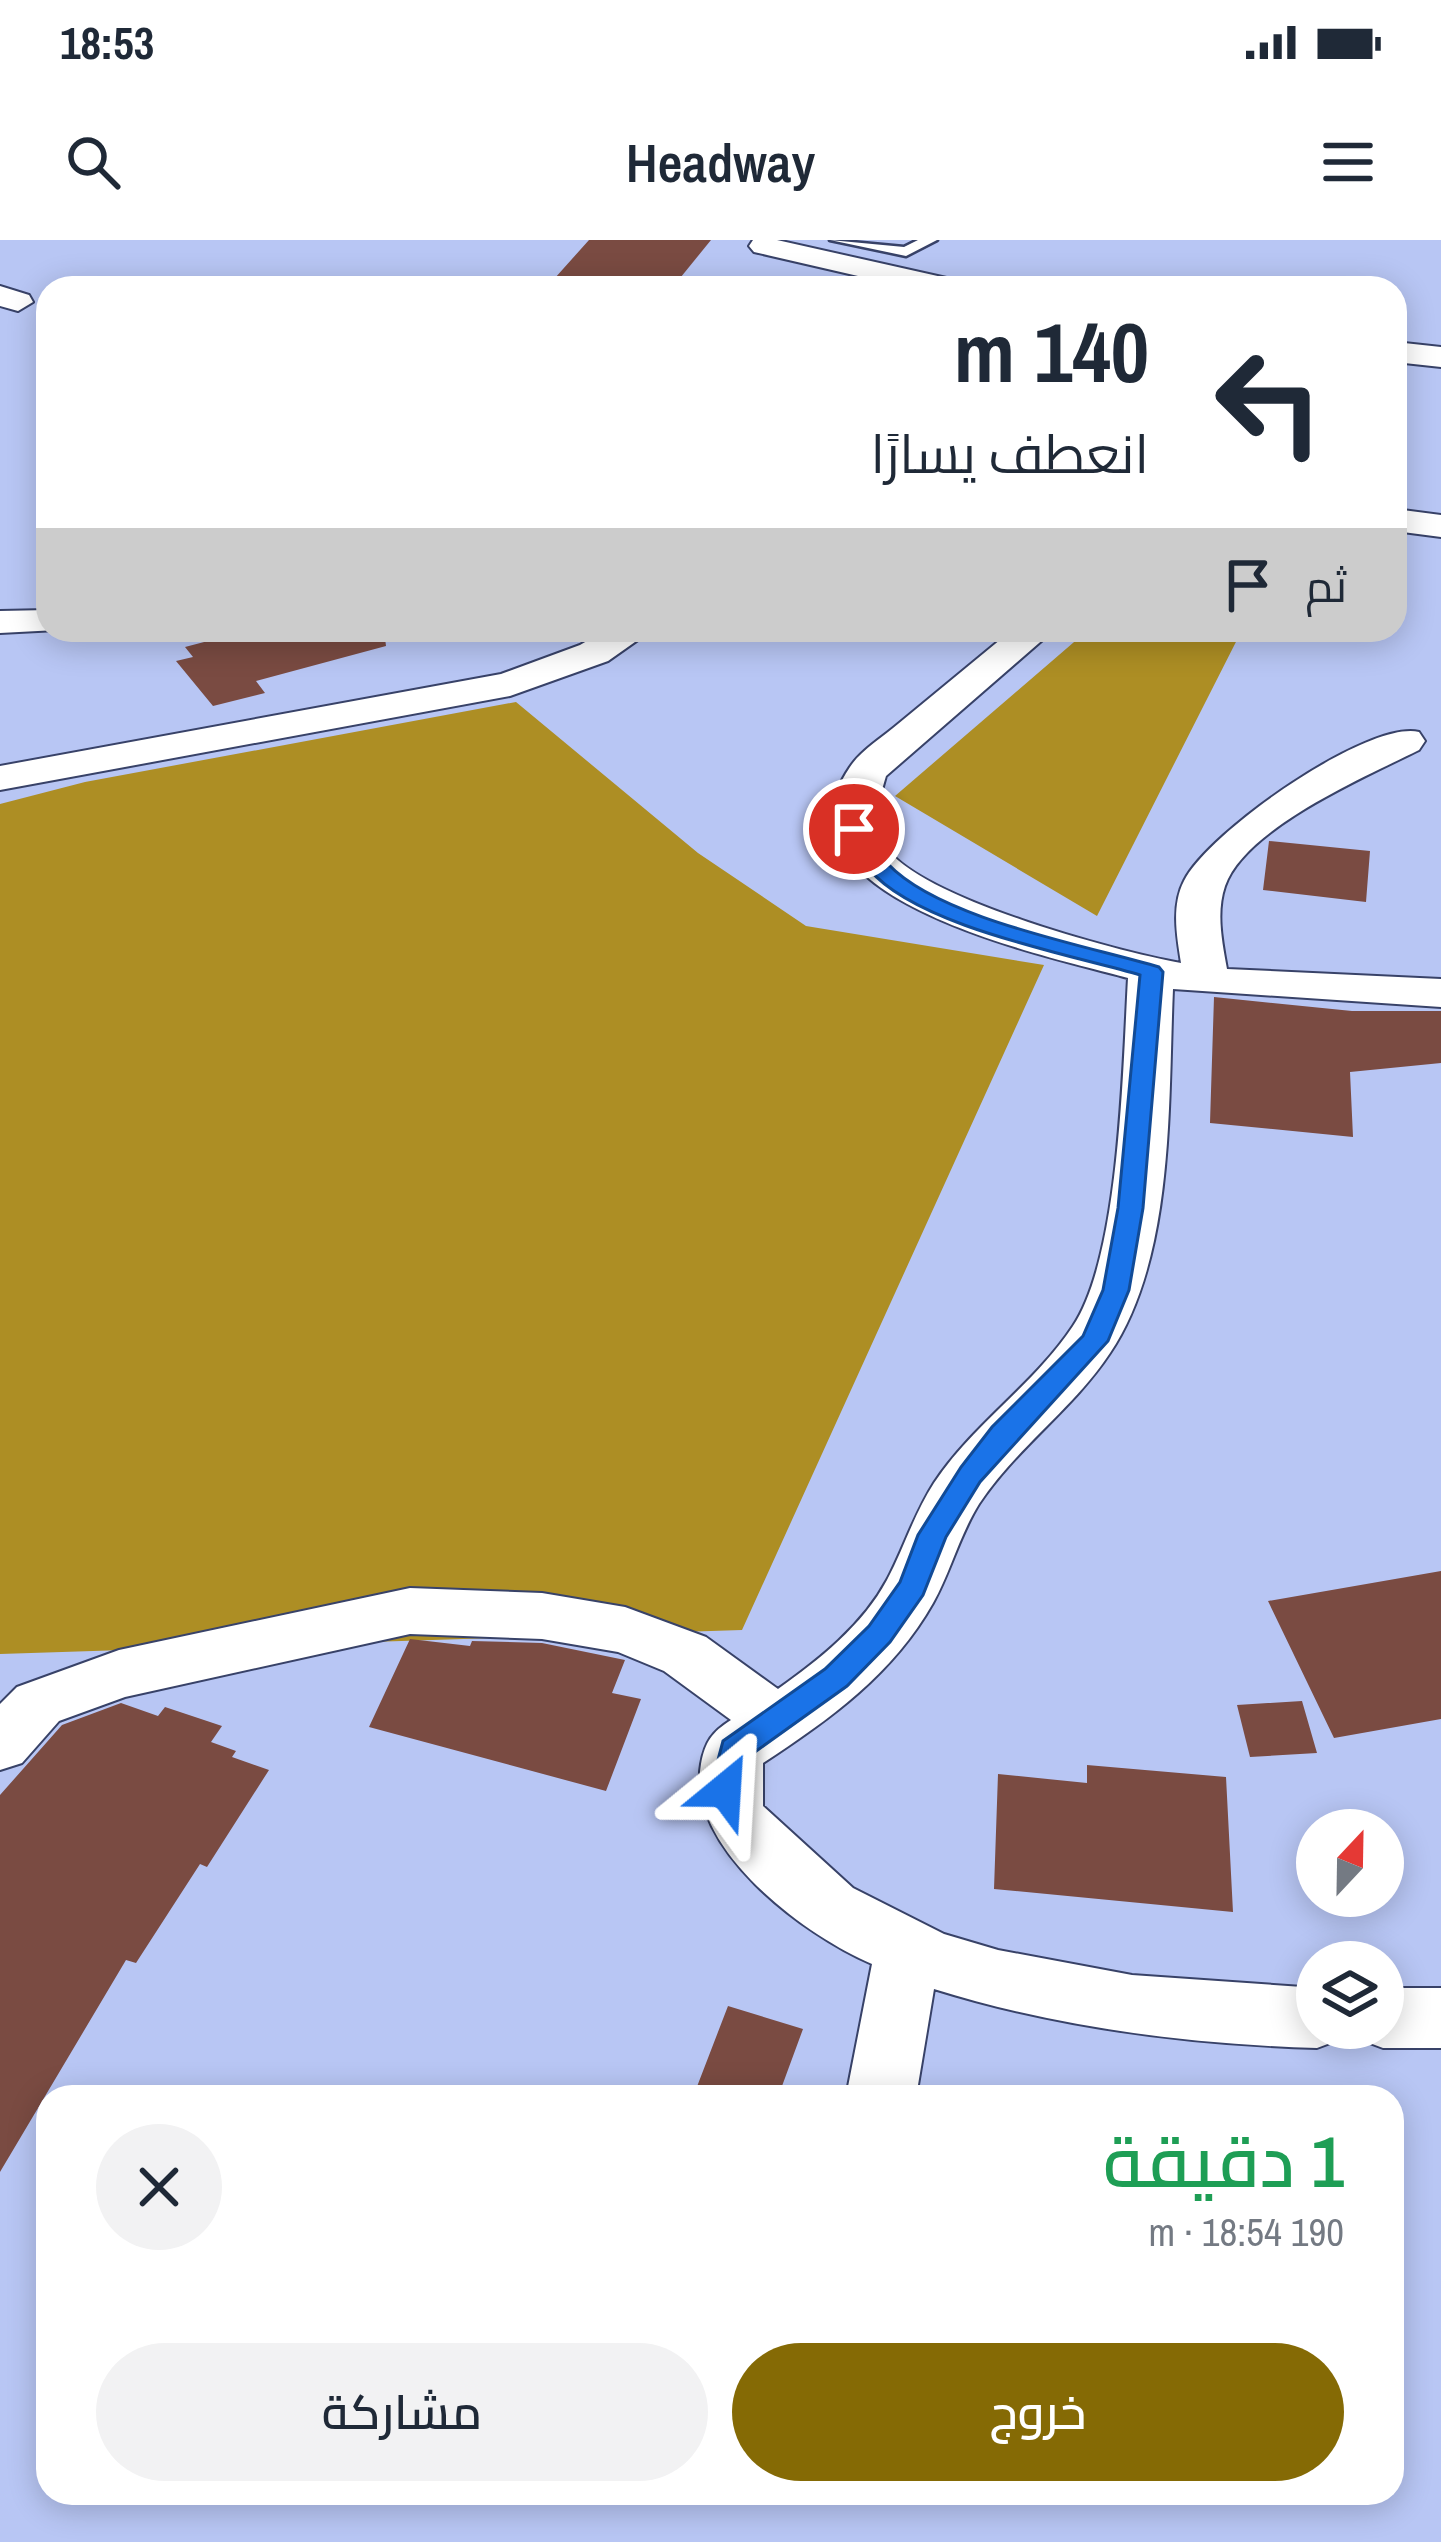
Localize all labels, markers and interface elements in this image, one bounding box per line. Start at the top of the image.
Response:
text: 18:53 [60,12,154,73]
text: Headway [626,126,815,199]
icon: search [60,129,126,195]
icon: menu [1315,129,1381,195]
text: 140 m [954,295,1149,408]
icon: left [1191,324,1347,480]
text: انعطف يسارًا [870,417,1149,490]
icon: arrive [1215,552,1281,618]
text: ثم [1305,555,1347,616]
pin [803,778,905,880]
icon: arrive [821,796,887,862]
position arrow [662,1727,788,1853]
north arrow [1296,1809,1404,1917]
map controls [1296,1809,1404,2049]
button: layers [1296,1941,1404,2049]
text: 1 دقيقة [1103,2112,1344,2209]
button: close [96,2124,222,2250]
text: 190 m · 18:54 [1148,2206,1344,2258]
button: مشاركة [96,2343,708,2481]
button: خروج [732,2343,1344,2481]

